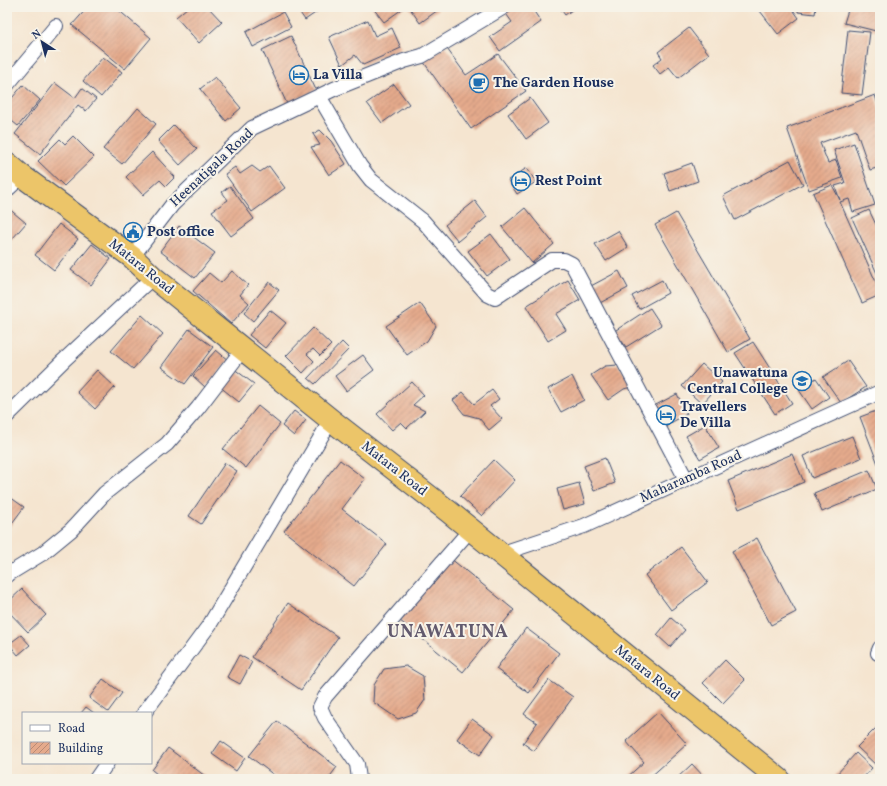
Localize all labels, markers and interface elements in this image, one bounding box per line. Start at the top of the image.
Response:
north arrow [22,22,62,62]
text: N [29,27,45,44]
hotel icon: La Villa [288,64,310,86]
place label: La Villa [313,66,363,85]
cafe icon: The Garden House [468,72,490,94]
place label: The Garden House [493,74,614,93]
street label: Heenatigala Road [166,124,258,212]
hotel icon: Rest Point [510,170,532,192]
place label: Rest Point [535,172,602,191]
public building icon: Post office [122,221,144,243]
place label: Post office [147,223,215,242]
street label: Matara Road [104,235,178,299]
place label: Unawatuna Central College [687,364,788,399]
school or university icon: Unawatuna Central College [791,370,813,392]
place label: Travellers De Villa [680,398,747,433]
hotel icon: Travellers De Villa [655,404,677,426]
street label: Matara Road [357,437,431,501]
street label: Maharamba Road [637,446,745,508]
district label: UNAWATUNA [387,620,509,645]
street label: Matara Road [610,641,684,705]
legend [22,712,152,764]
text: Road [58,721,85,737]
text: Building [58,741,103,757]

